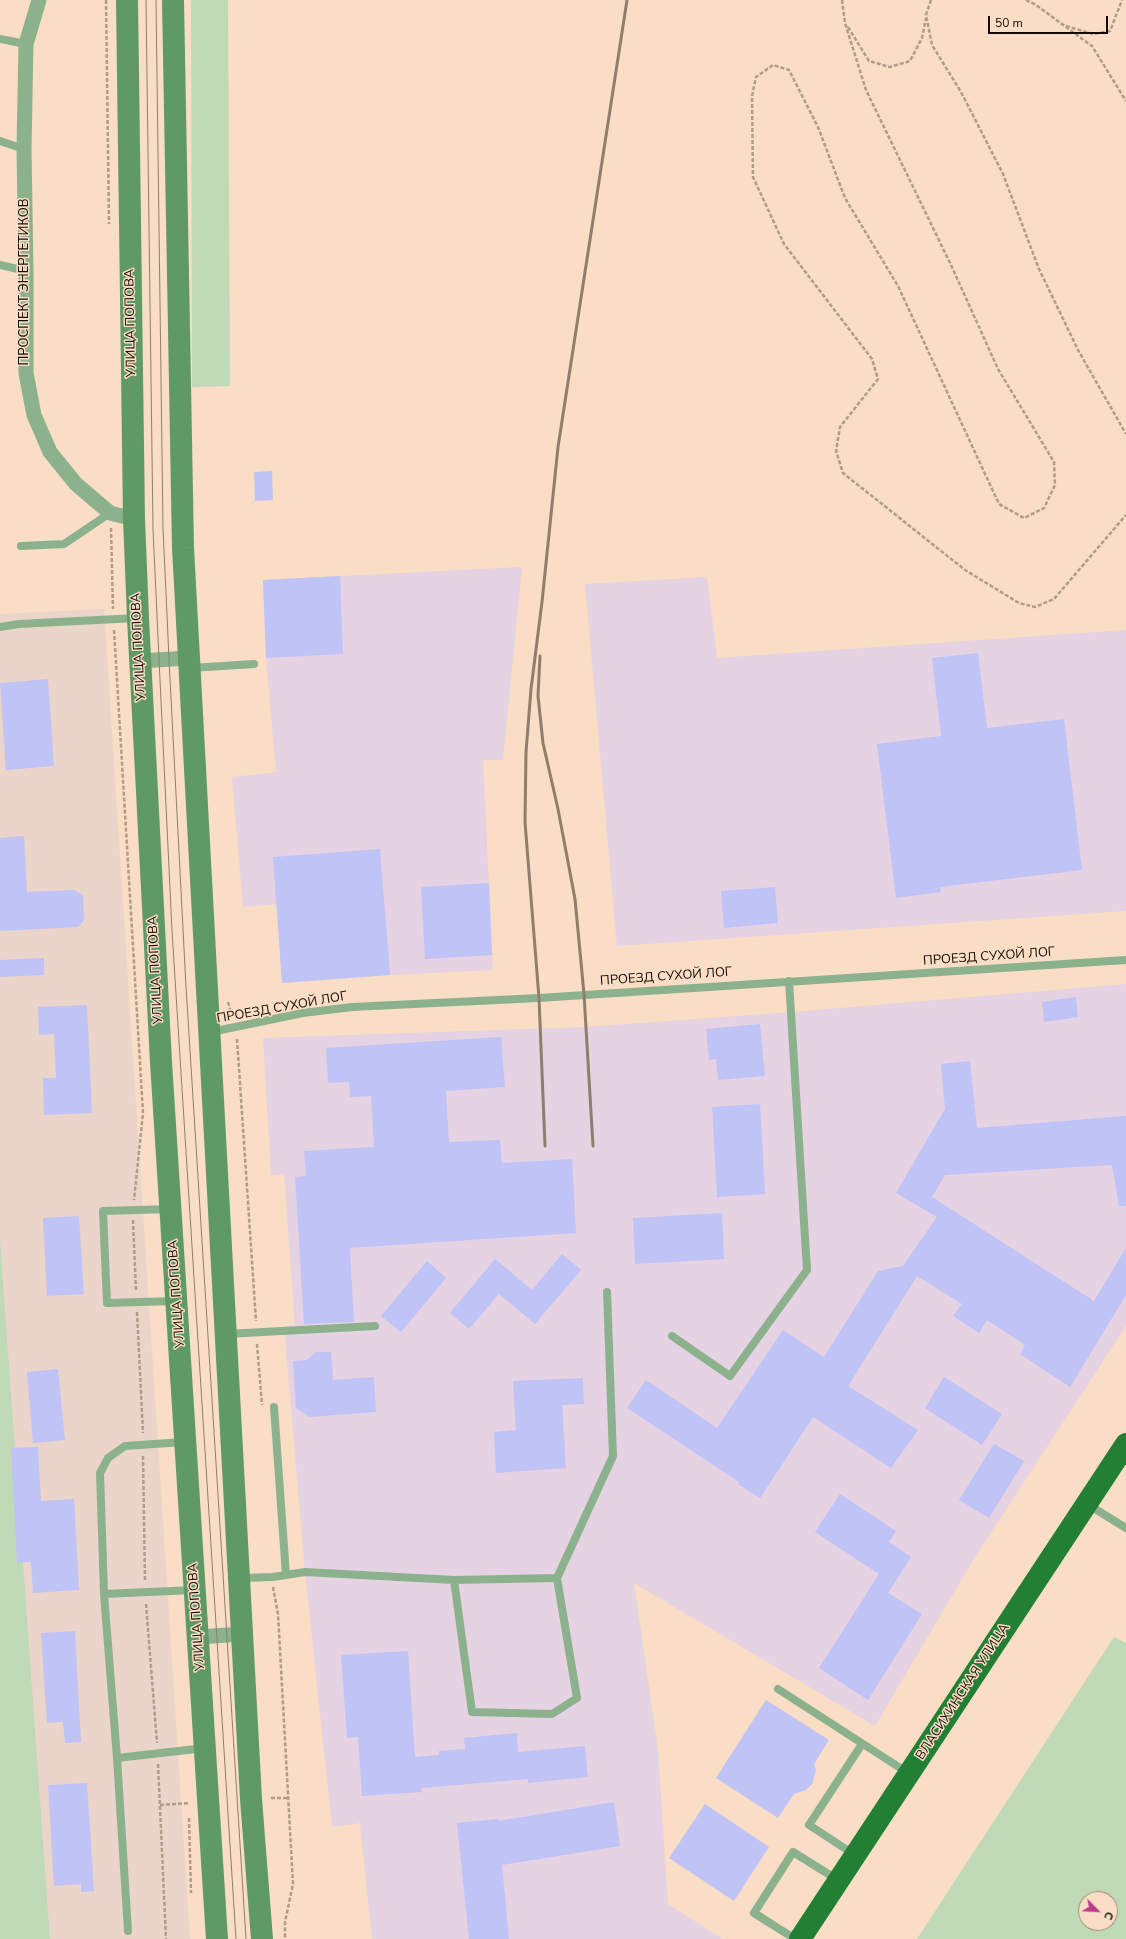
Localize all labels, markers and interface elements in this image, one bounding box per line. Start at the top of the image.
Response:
scale bar [990,8,1110,34]
text: 50 m [995,15,1023,31]
street label: ПРОСПЕКТ ЭНЕРГЕТИКОВ [17,199,33,365]
street label: УЛИЦА ПОПОВА [122,269,140,377]
street label: УЛИЦА ПОПОВА [128,592,150,702]
street label: УЛИЦА ПОПОВА [145,915,167,1025]
street label: ПРОЕЗД СУХОЙ ЛОГ [923,945,1055,969]
street label: ПРОЕЗД СУХОЙ ЛОГ [600,965,732,989]
street label: ПРОЕЗД СУХОЙ ЛОГ [216,989,348,1027]
street label: УЛИЦА ПОПОВА [165,1239,189,1349]
street label: УЛИЦА ПОПОВА [185,1562,209,1672]
street label: ВЛАСИХИНСКАЯ УЛИЦА [913,1621,1013,1763]
north arrow [1078,1891,1118,1931]
text: С [1100,1909,1117,1922]

